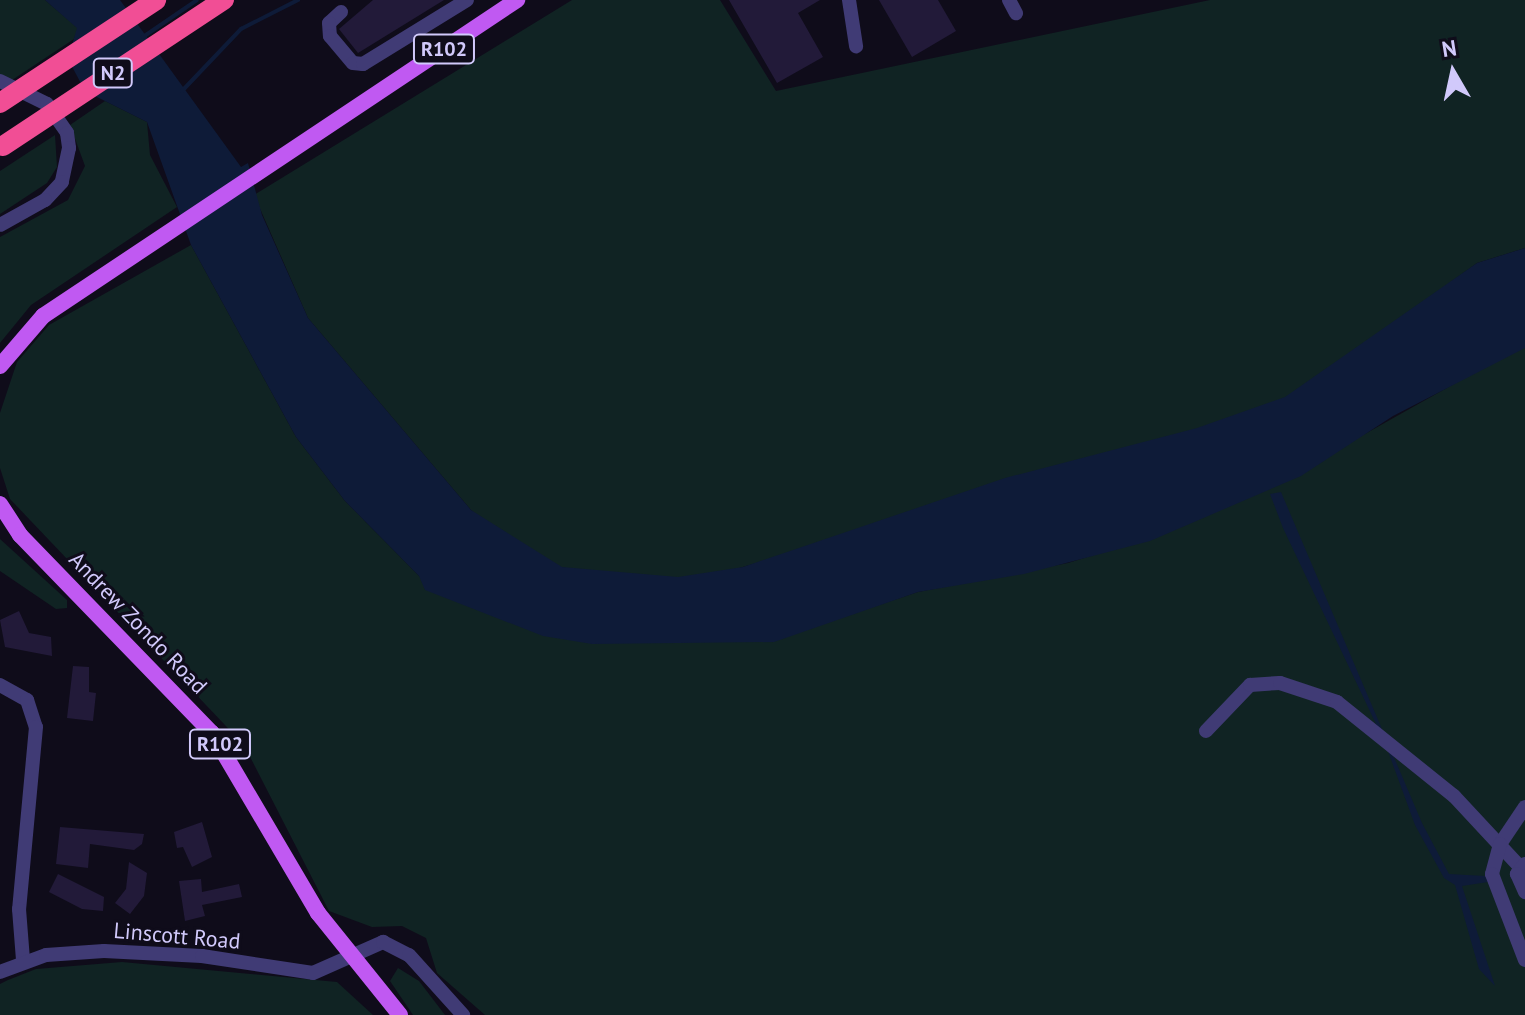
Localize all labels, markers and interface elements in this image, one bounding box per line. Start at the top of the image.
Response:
north arrow [1413,32,1493,112]
road number: R102 [412,33,476,65]
text: N [1440,33,1459,63]
road number: N2 [91,57,135,89]
street label: Andrew Zondo Road [63,546,213,700]
road number: R102 [188,728,252,760]
street label: Linscott Road [113,917,241,955]

